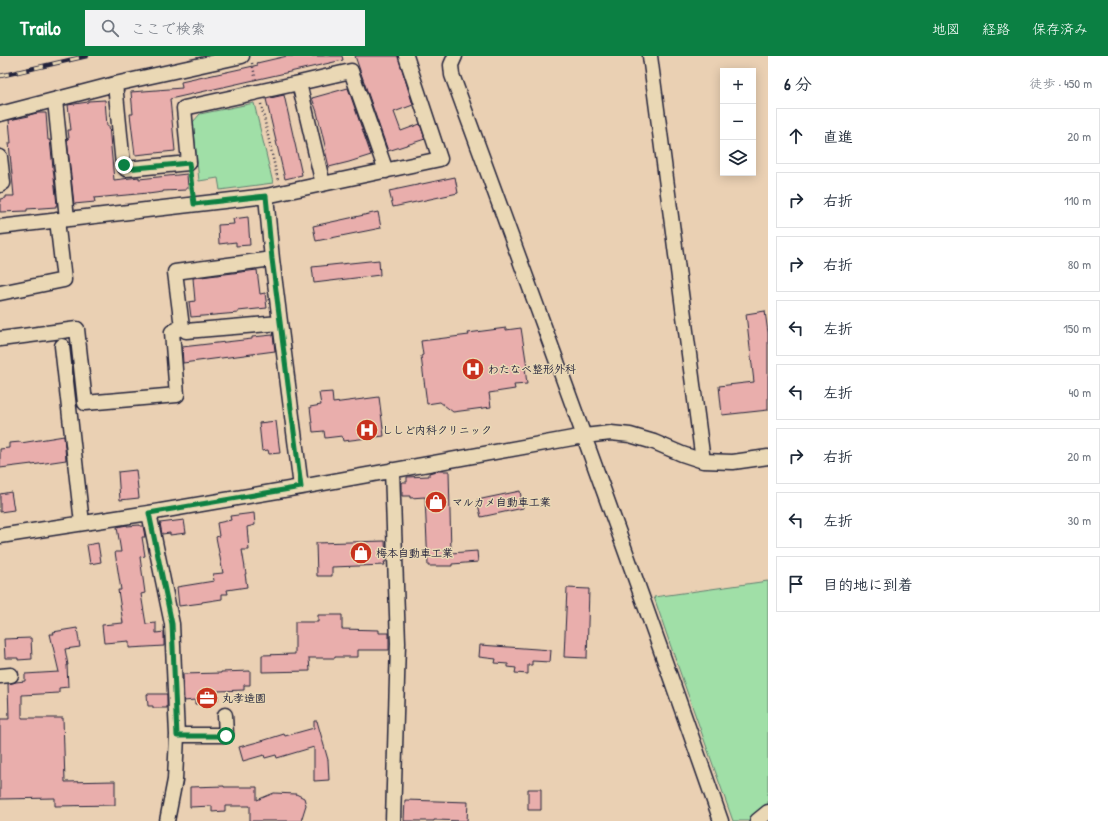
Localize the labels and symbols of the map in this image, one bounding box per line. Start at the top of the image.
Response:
route end [115,156,133,174]
hospital icon: わたなべ整形外科 [460,356,486,382]
place label: わたなべ整形外科 [488,362,576,376]
hospital icon: ししど内科クリニック [354,417,380,443]
place label: ししど内科クリニック [382,423,492,437]
shop icon: マルカメ自動車工業 [423,489,449,515]
place label: マルカメ自動車工業 [452,495,551,509]
shop icon: 梅本自動車工業 [348,540,374,566]
place label: 梅本自動車工業 [376,546,453,560]
office icon: 丸孝造園 [194,685,220,711]
place label: 丸孝造園 [222,691,266,705]
route start [217,727,235,745]

